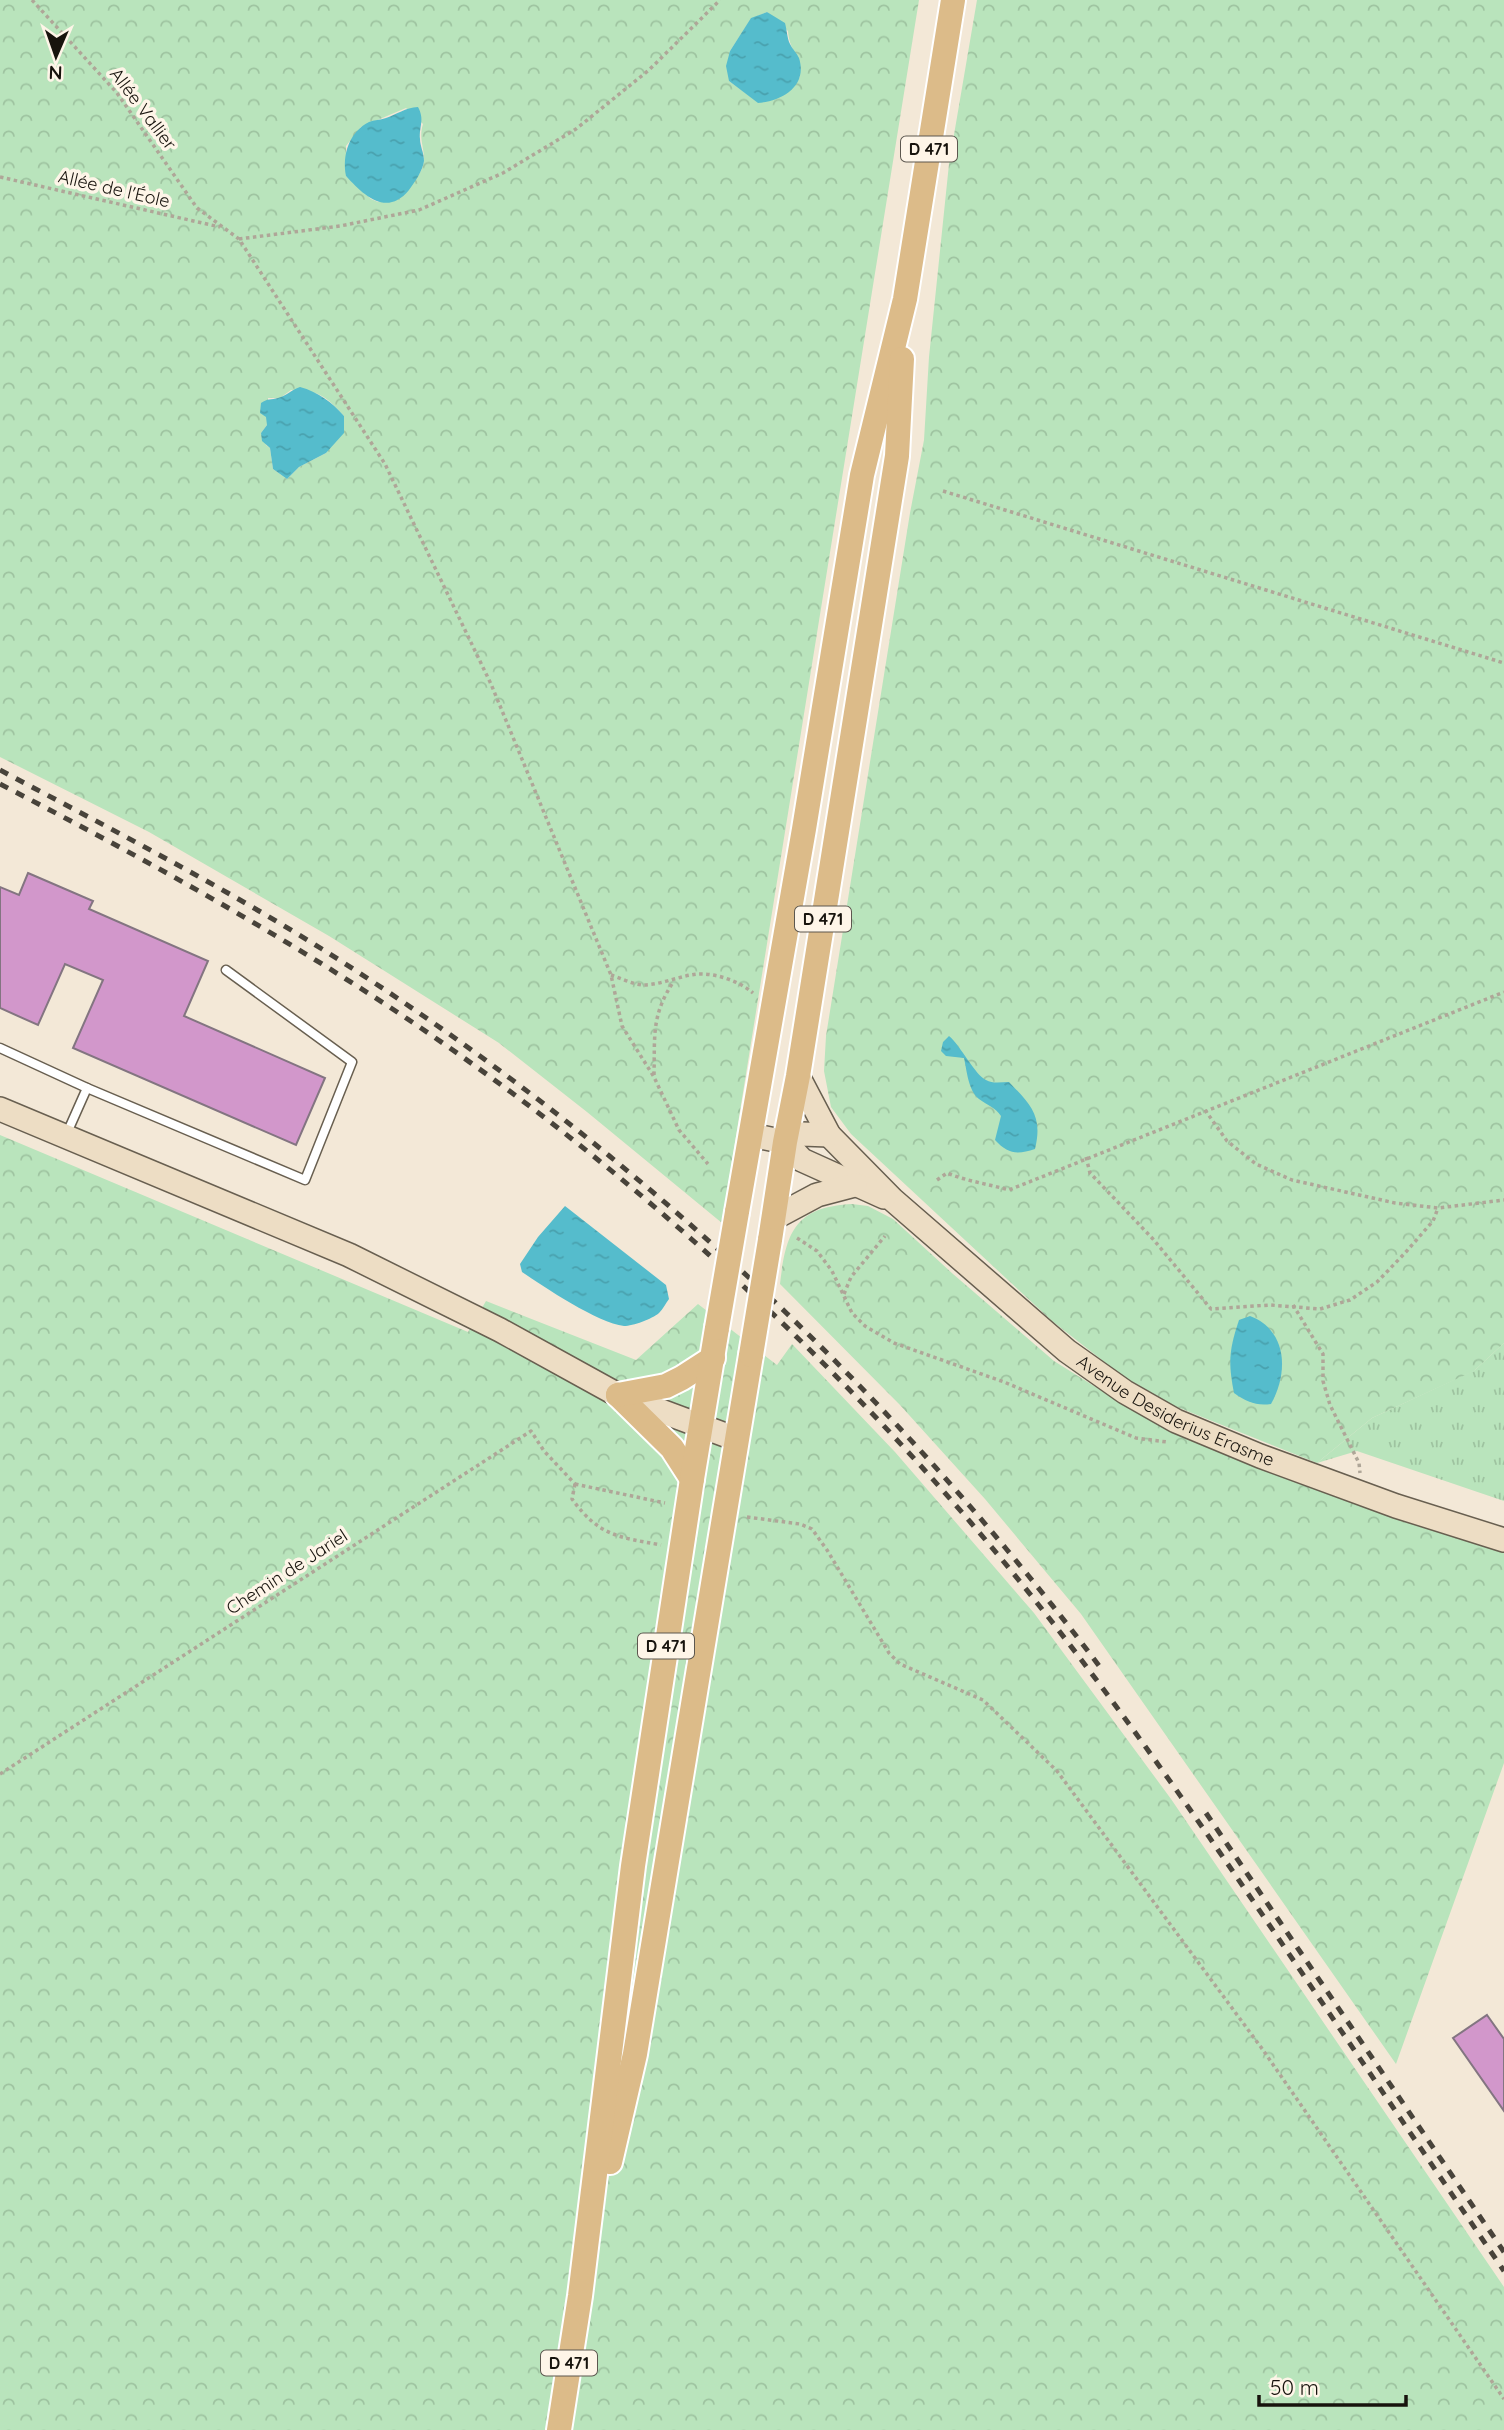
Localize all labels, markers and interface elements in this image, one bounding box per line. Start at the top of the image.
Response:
north arrow [21,21,91,91]
text: N [48,61,63,85]
street label: Allée Vallier [105,63,182,154]
road number: D 471 [901,136,957,162]
street label: Allée de l'Éole [56,165,172,213]
road number: D 471 [795,906,851,931]
street label: Avenue Desiderius Erasme [1072,1350,1278,1471]
street label: Chemin de Jariel [222,1524,352,1619]
road number: D 471 [638,1634,694,1658]
road number: D 471 [541,2350,597,2376]
scale bar [1259,2364,1406,2408]
text: 50 m [1270,2374,1319,2400]

